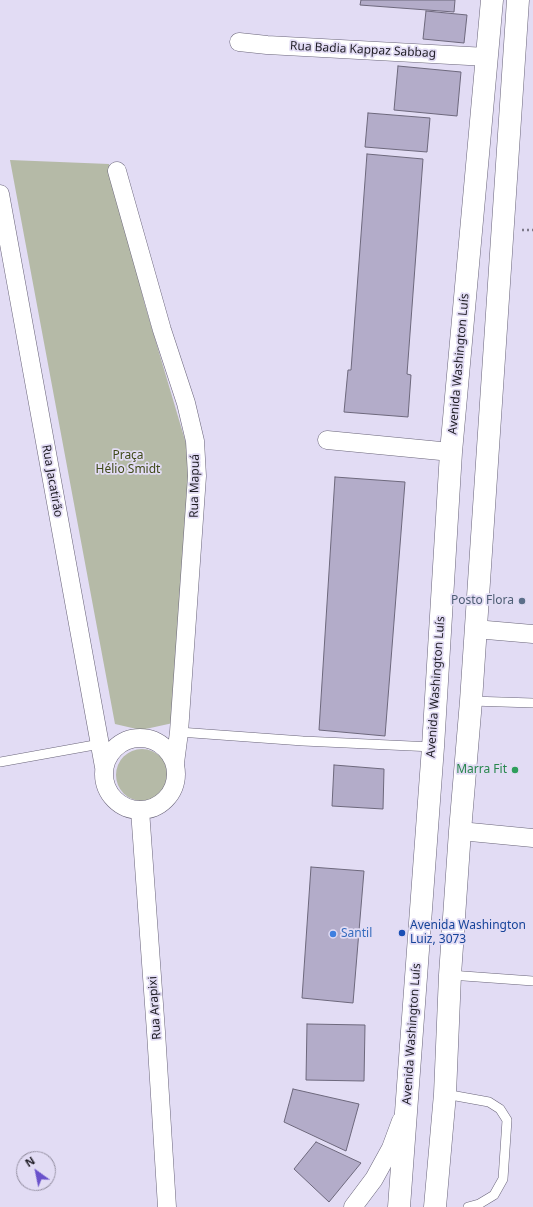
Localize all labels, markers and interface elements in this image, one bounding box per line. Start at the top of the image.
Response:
street label: Rua Badia Kappaz Sabbag [290,39,436,61]
street label: Avenida Washington Luís [446,293,472,435]
street label: Rua Jacatirão [39,444,65,518]
park label: Praça Hélio Smidt [96,449,160,477]
street label: Rua Mapuá [187,454,203,518]
place label: Posto Flora [451,594,514,608]
marker: Posto Flora [517,596,527,606]
street label: Avenida Washington Luís [424,616,448,758]
place label: Marra Fit [456,763,507,777]
marker: Marra Fit [510,765,520,775]
place label: Avenida Washington Luiz, 3073 [410,919,526,947]
place label: Santil [341,927,372,941]
marker: Avenida Washington Luiz, 3073 [397,928,407,938]
marker: Santil [328,929,338,939]
street label: Avenida Washington Luís [400,963,424,1105]
street label: Rua Arapixi [146,976,164,1040]
north arrow [16,1151,56,1191]
text: N [22,1153,38,1170]

